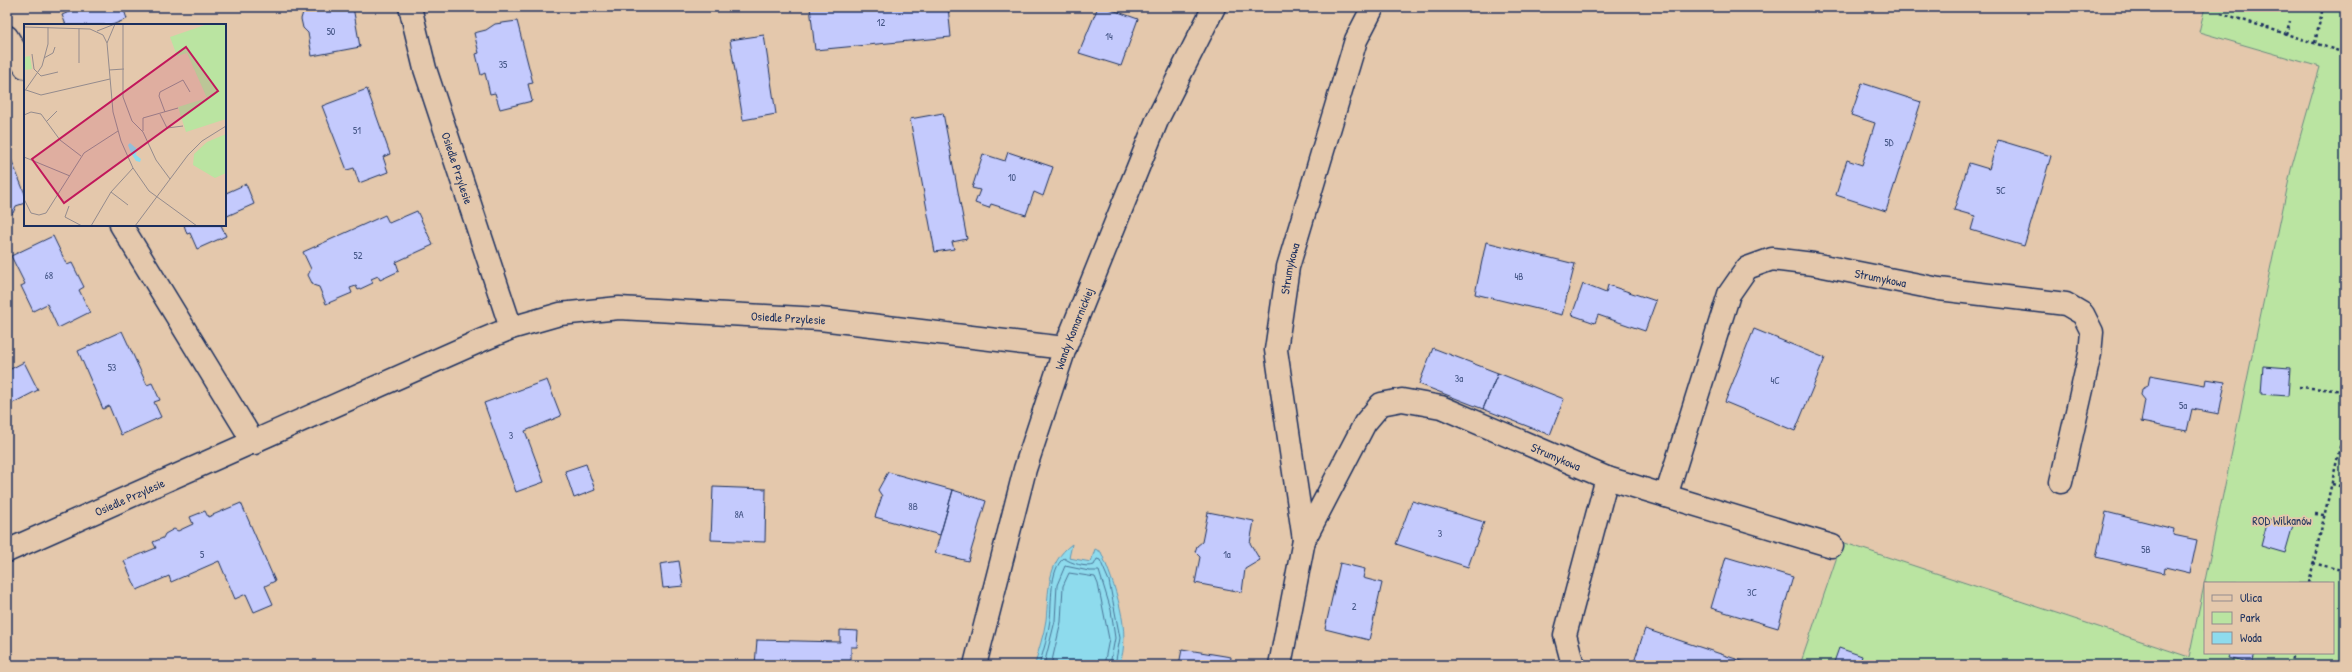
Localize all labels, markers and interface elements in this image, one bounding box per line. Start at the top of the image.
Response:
house number: 12 [877,16,885,29]
inset map [24,24,226,226]
house number: 50 [327,25,336,38]
house number: 14 [1105,30,1113,43]
house number: 35 [499,58,508,71]
house number: 51 [353,124,361,137]
street label: Osiedle Przylesie [438,130,478,206]
house number: 5D [1885,136,1894,149]
house number: 10 [1008,171,1017,184]
house number: 5C [1996,184,2006,197]
street label: Strumykowa [1276,240,1303,295]
house number: 52 [354,249,363,262]
street label: Strumykowa [1853,264,1908,291]
house number: 68 [45,269,53,282]
house number: 4B [1515,270,1523,283]
street label: Wandy Komarnickiej [1050,285,1097,372]
street label: Osiedle Przylesie [750,307,827,328]
house number: 53 [108,361,117,374]
house number: 3a [1455,372,1463,385]
house number: 4C [1770,374,1780,387]
house number: 5a [2179,399,2187,412]
house number: 3 [509,429,514,442]
street label: Strumykowa [1529,438,1584,474]
street label: Osiedle Przylesie [92,474,167,520]
house number: 8B [908,500,918,513]
house number: 8A [734,508,744,521]
park label: ROD Wilkanów [2252,512,2312,529]
house number: 3 [1438,527,1443,540]
house number: 5B [2141,543,2151,556]
house number: 5 [200,548,205,561]
house number: 1a [1223,548,1231,561]
legend [2204,582,2334,654]
house number: 3C [1747,586,1757,599]
text: Ulica [2240,589,2262,606]
house number: 2 [1352,600,1357,613]
text: Park [2240,609,2260,626]
text: Woda [2240,629,2262,646]

